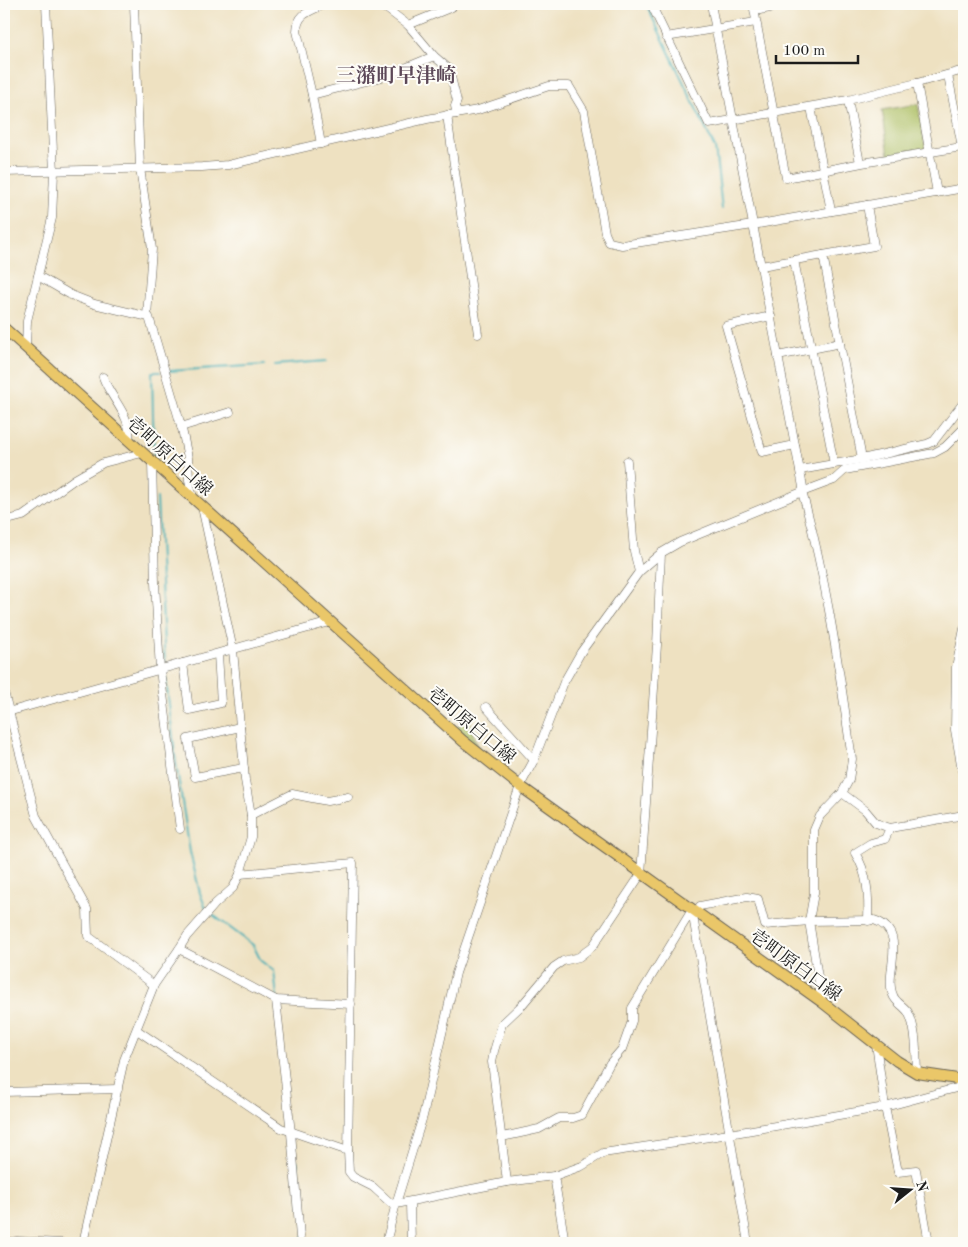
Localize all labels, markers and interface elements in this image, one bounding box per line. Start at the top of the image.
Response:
scale bar [776,32,858,64]
text: 100 m [783,44,825,59]
district label: 三潴町早津崎 [336,64,456,87]
street label: 壱町原白口線 [123,412,217,500]
street label: 壱町原白口線 [424,683,520,767]
street label: 壱町原白口線 [746,925,846,1005]
north arrow [886,1164,936,1214]
text: N [913,1179,930,1194]

